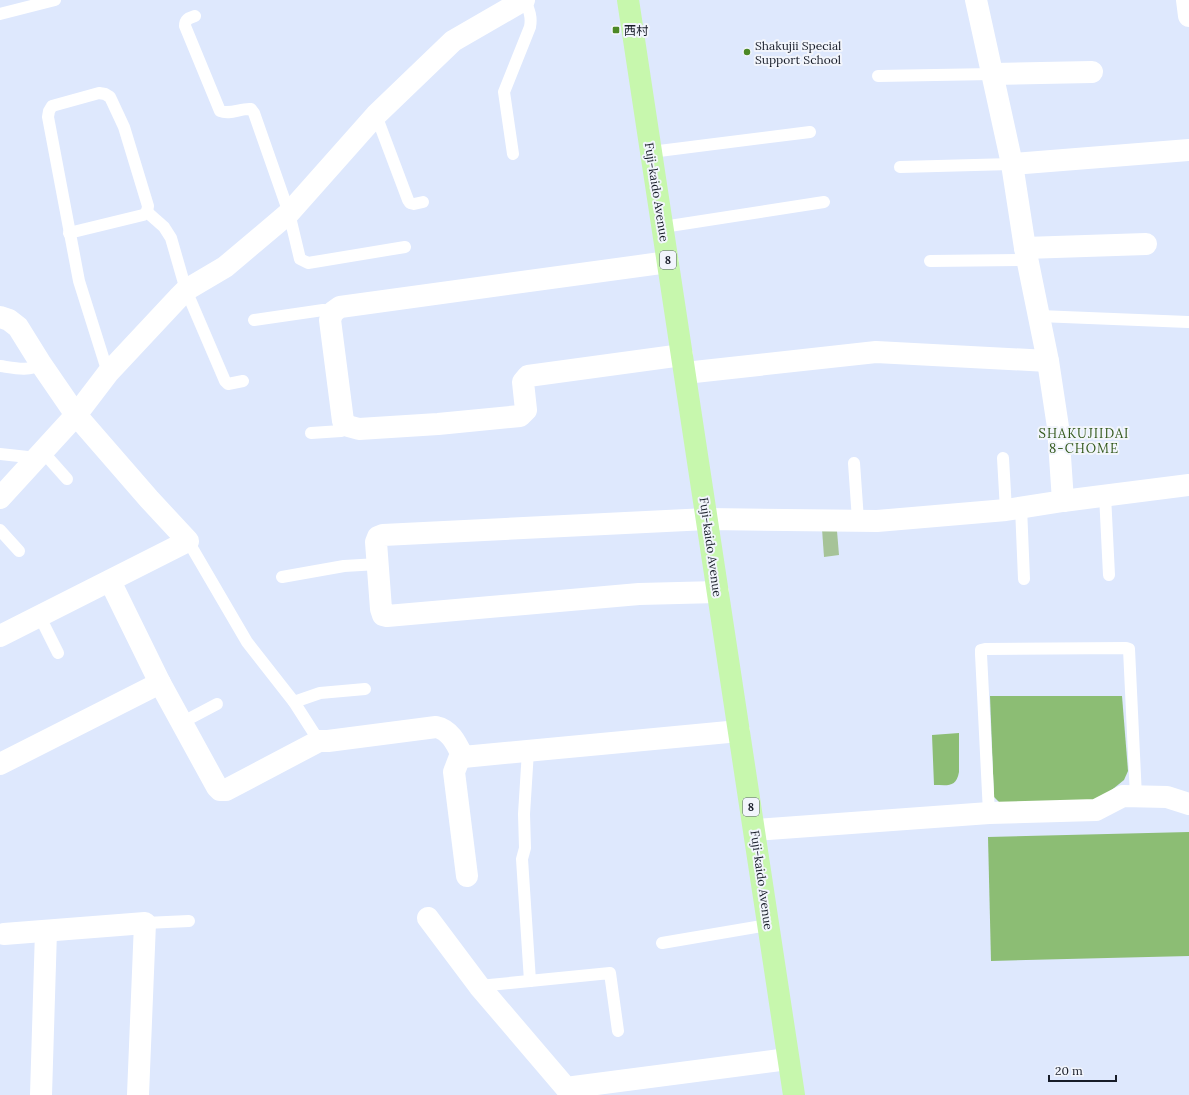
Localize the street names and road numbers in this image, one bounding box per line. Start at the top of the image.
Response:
street label: Fuji-kaido Avenue [642,141,672,243]
road number: 8 [660,251,676,269]
street label: Fuji-kaido Avenue [697,496,725,598]
road number: 8 [743,798,759,816]
street label: Fuji-kaido Avenue [748,829,776,931]

